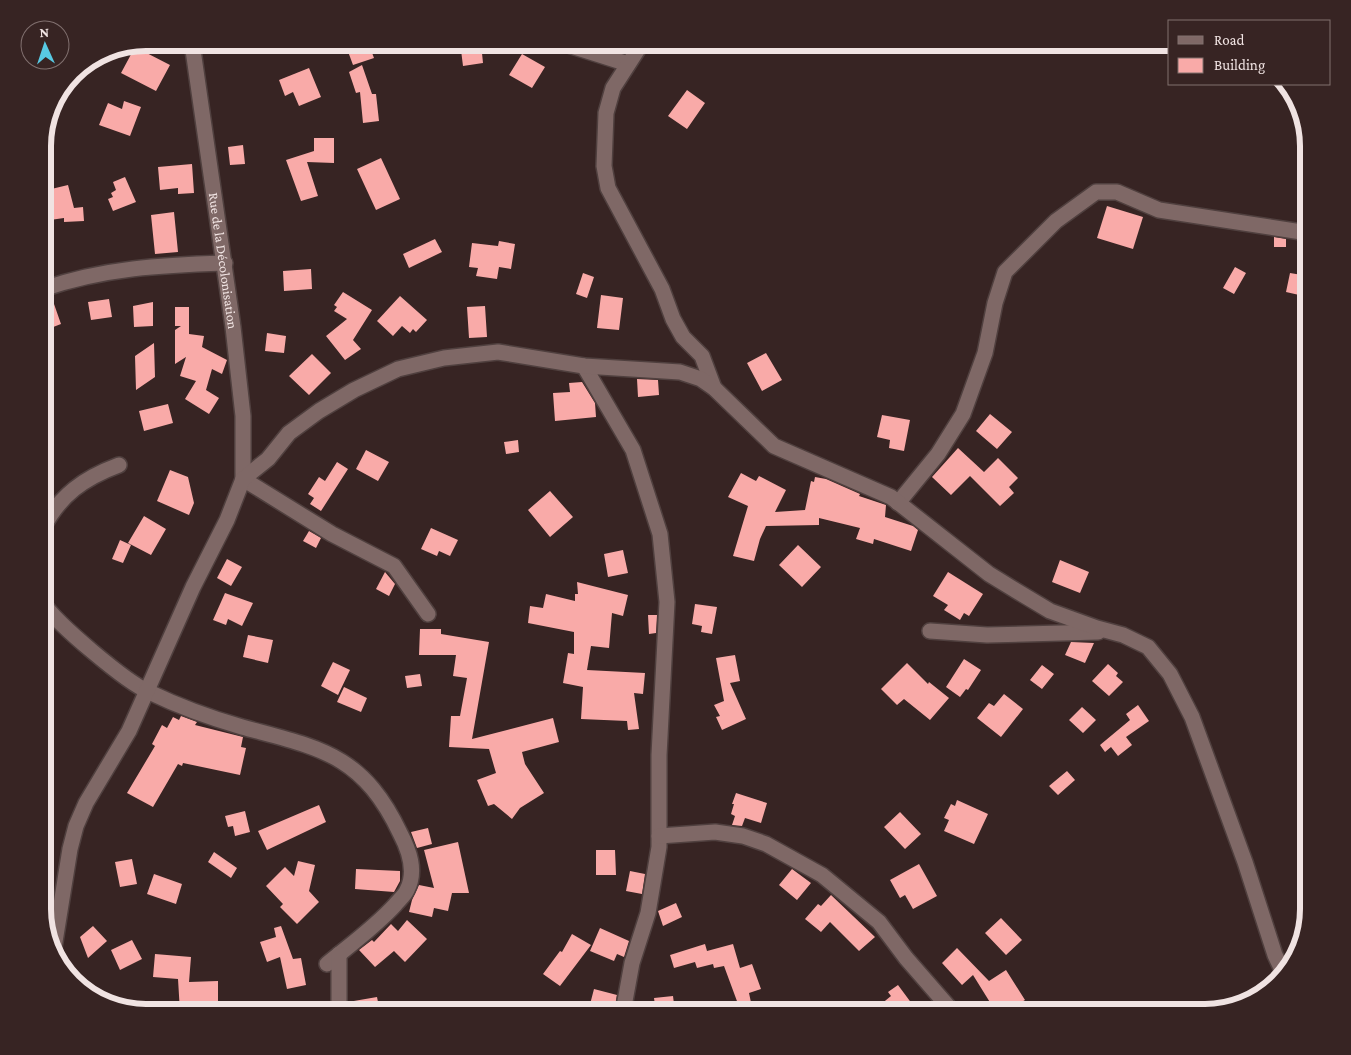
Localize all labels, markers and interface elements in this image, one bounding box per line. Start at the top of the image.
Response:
north arrow [20,20,70,70]
legend [1168,20,1331,85]
text: N [39,24,50,40]
text: Road [1214,32,1245,48]
text: Building [1214,57,1265,74]
street label: Rue de la Décolonisation [206,192,241,330]

